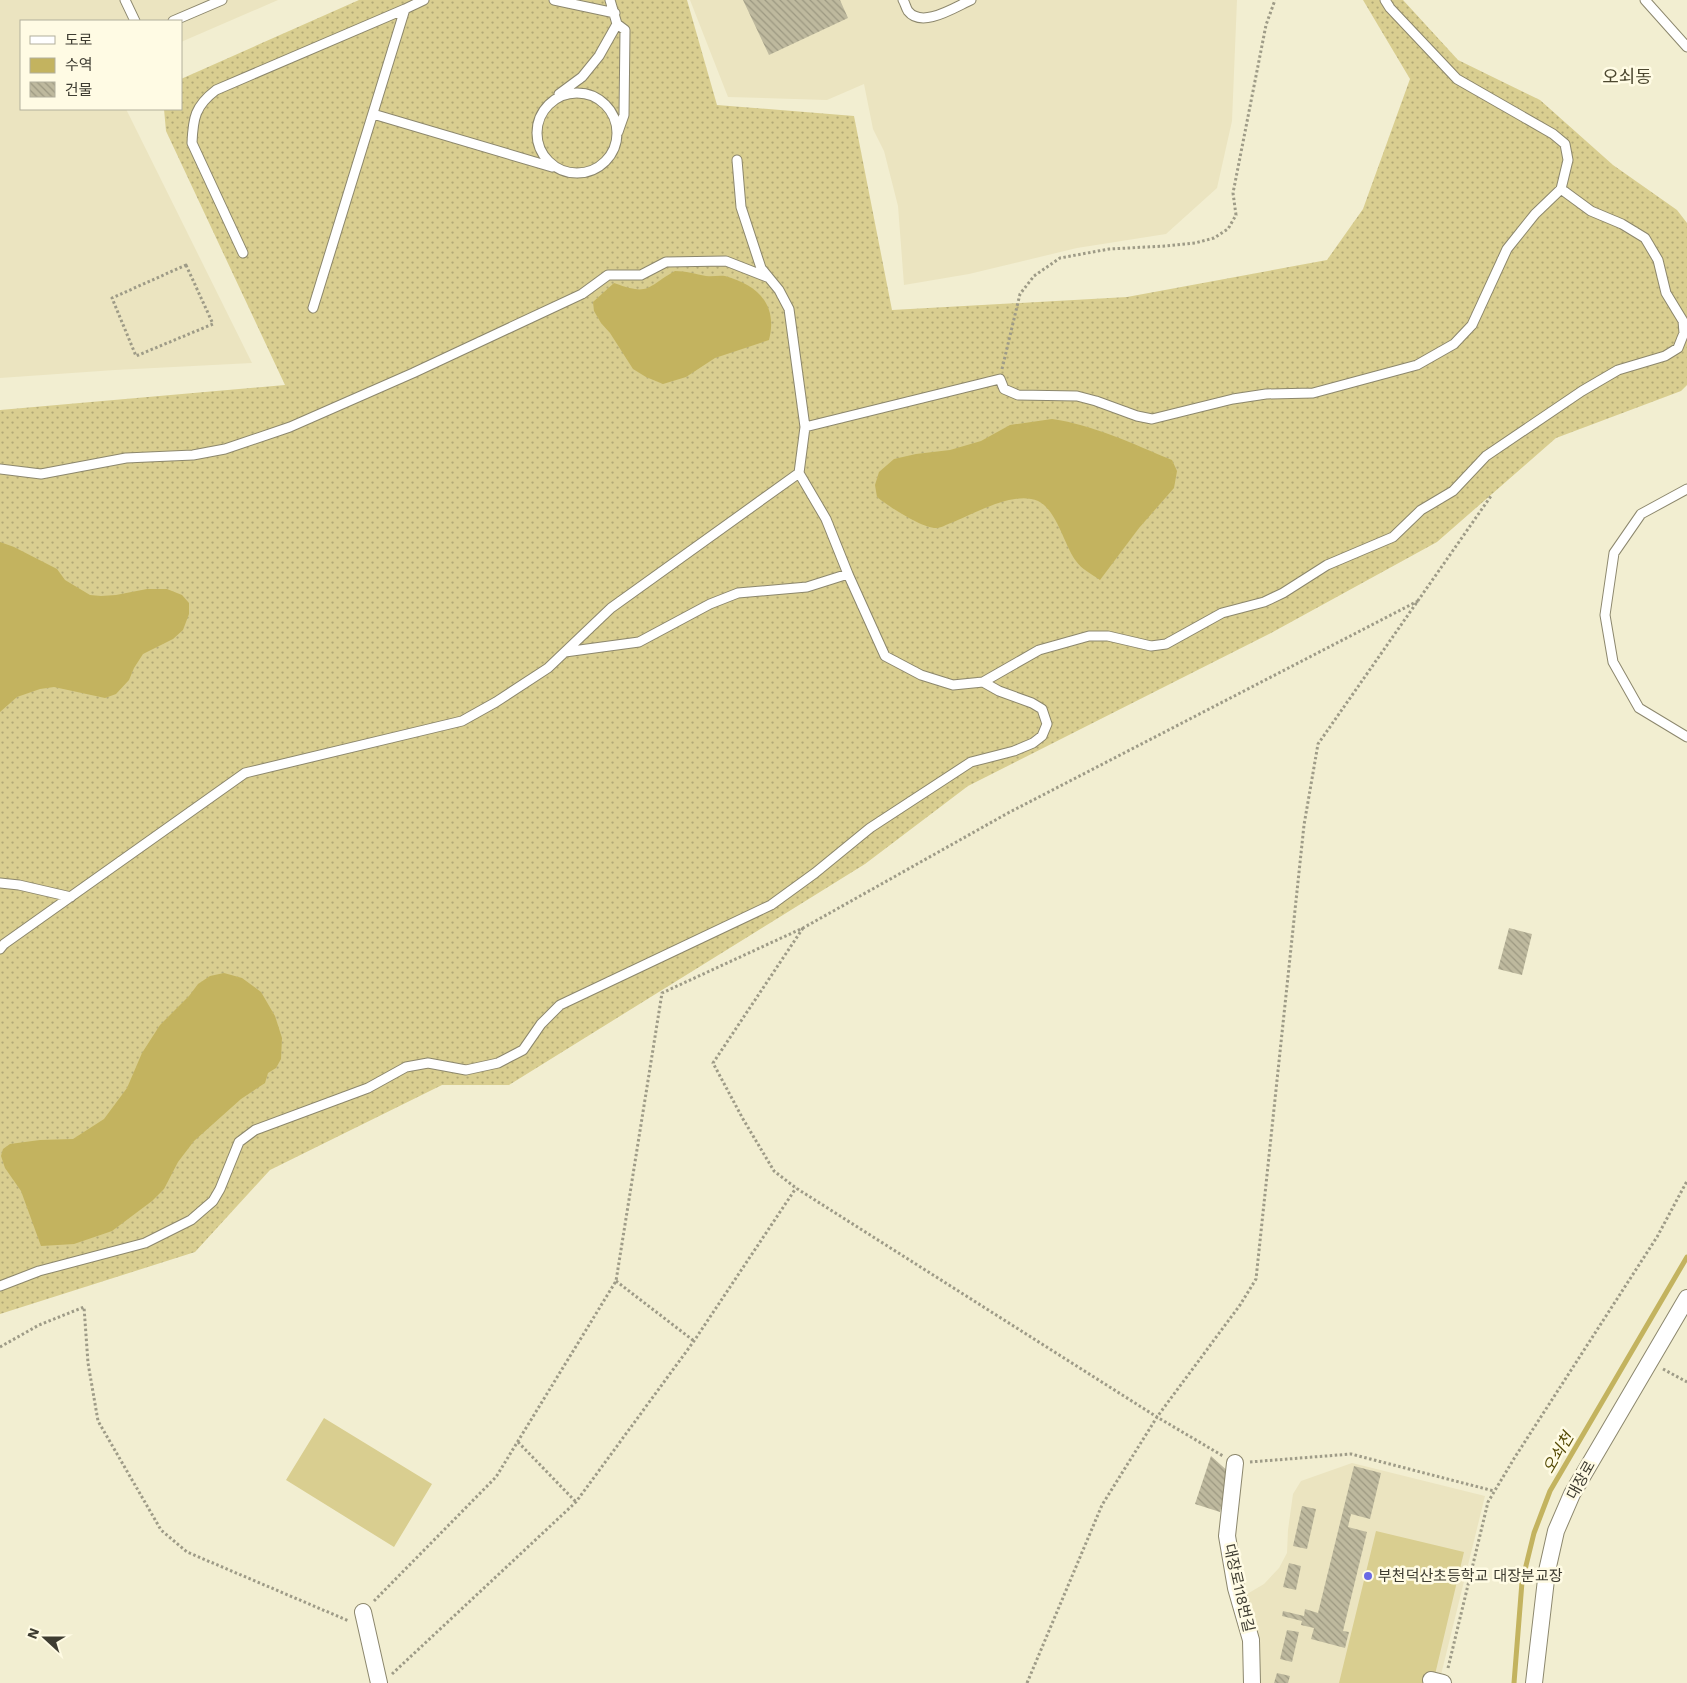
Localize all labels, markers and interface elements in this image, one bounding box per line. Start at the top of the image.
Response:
legend [20,20,182,110]
text: 도로 [65,31,93,49]
text: 수역 [65,56,93,74]
district label: 오쇠동 [1602,66,1652,87]
text: 건물 [65,81,93,99]
water label: 오쇠천 [1539,1427,1578,1477]
street label: 대장로 [1563,1458,1599,1502]
street label: 대장로118번길 [1220,1542,1258,1634]
place label: 부천덕산초등학교 대장분교장 [1378,1567,1563,1585]
marker: 부천덕산초등학교 대장분교장 [1362,1570,1374,1582]
north arrow [20,1613,70,1663]
text: N [24,1626,42,1641]

